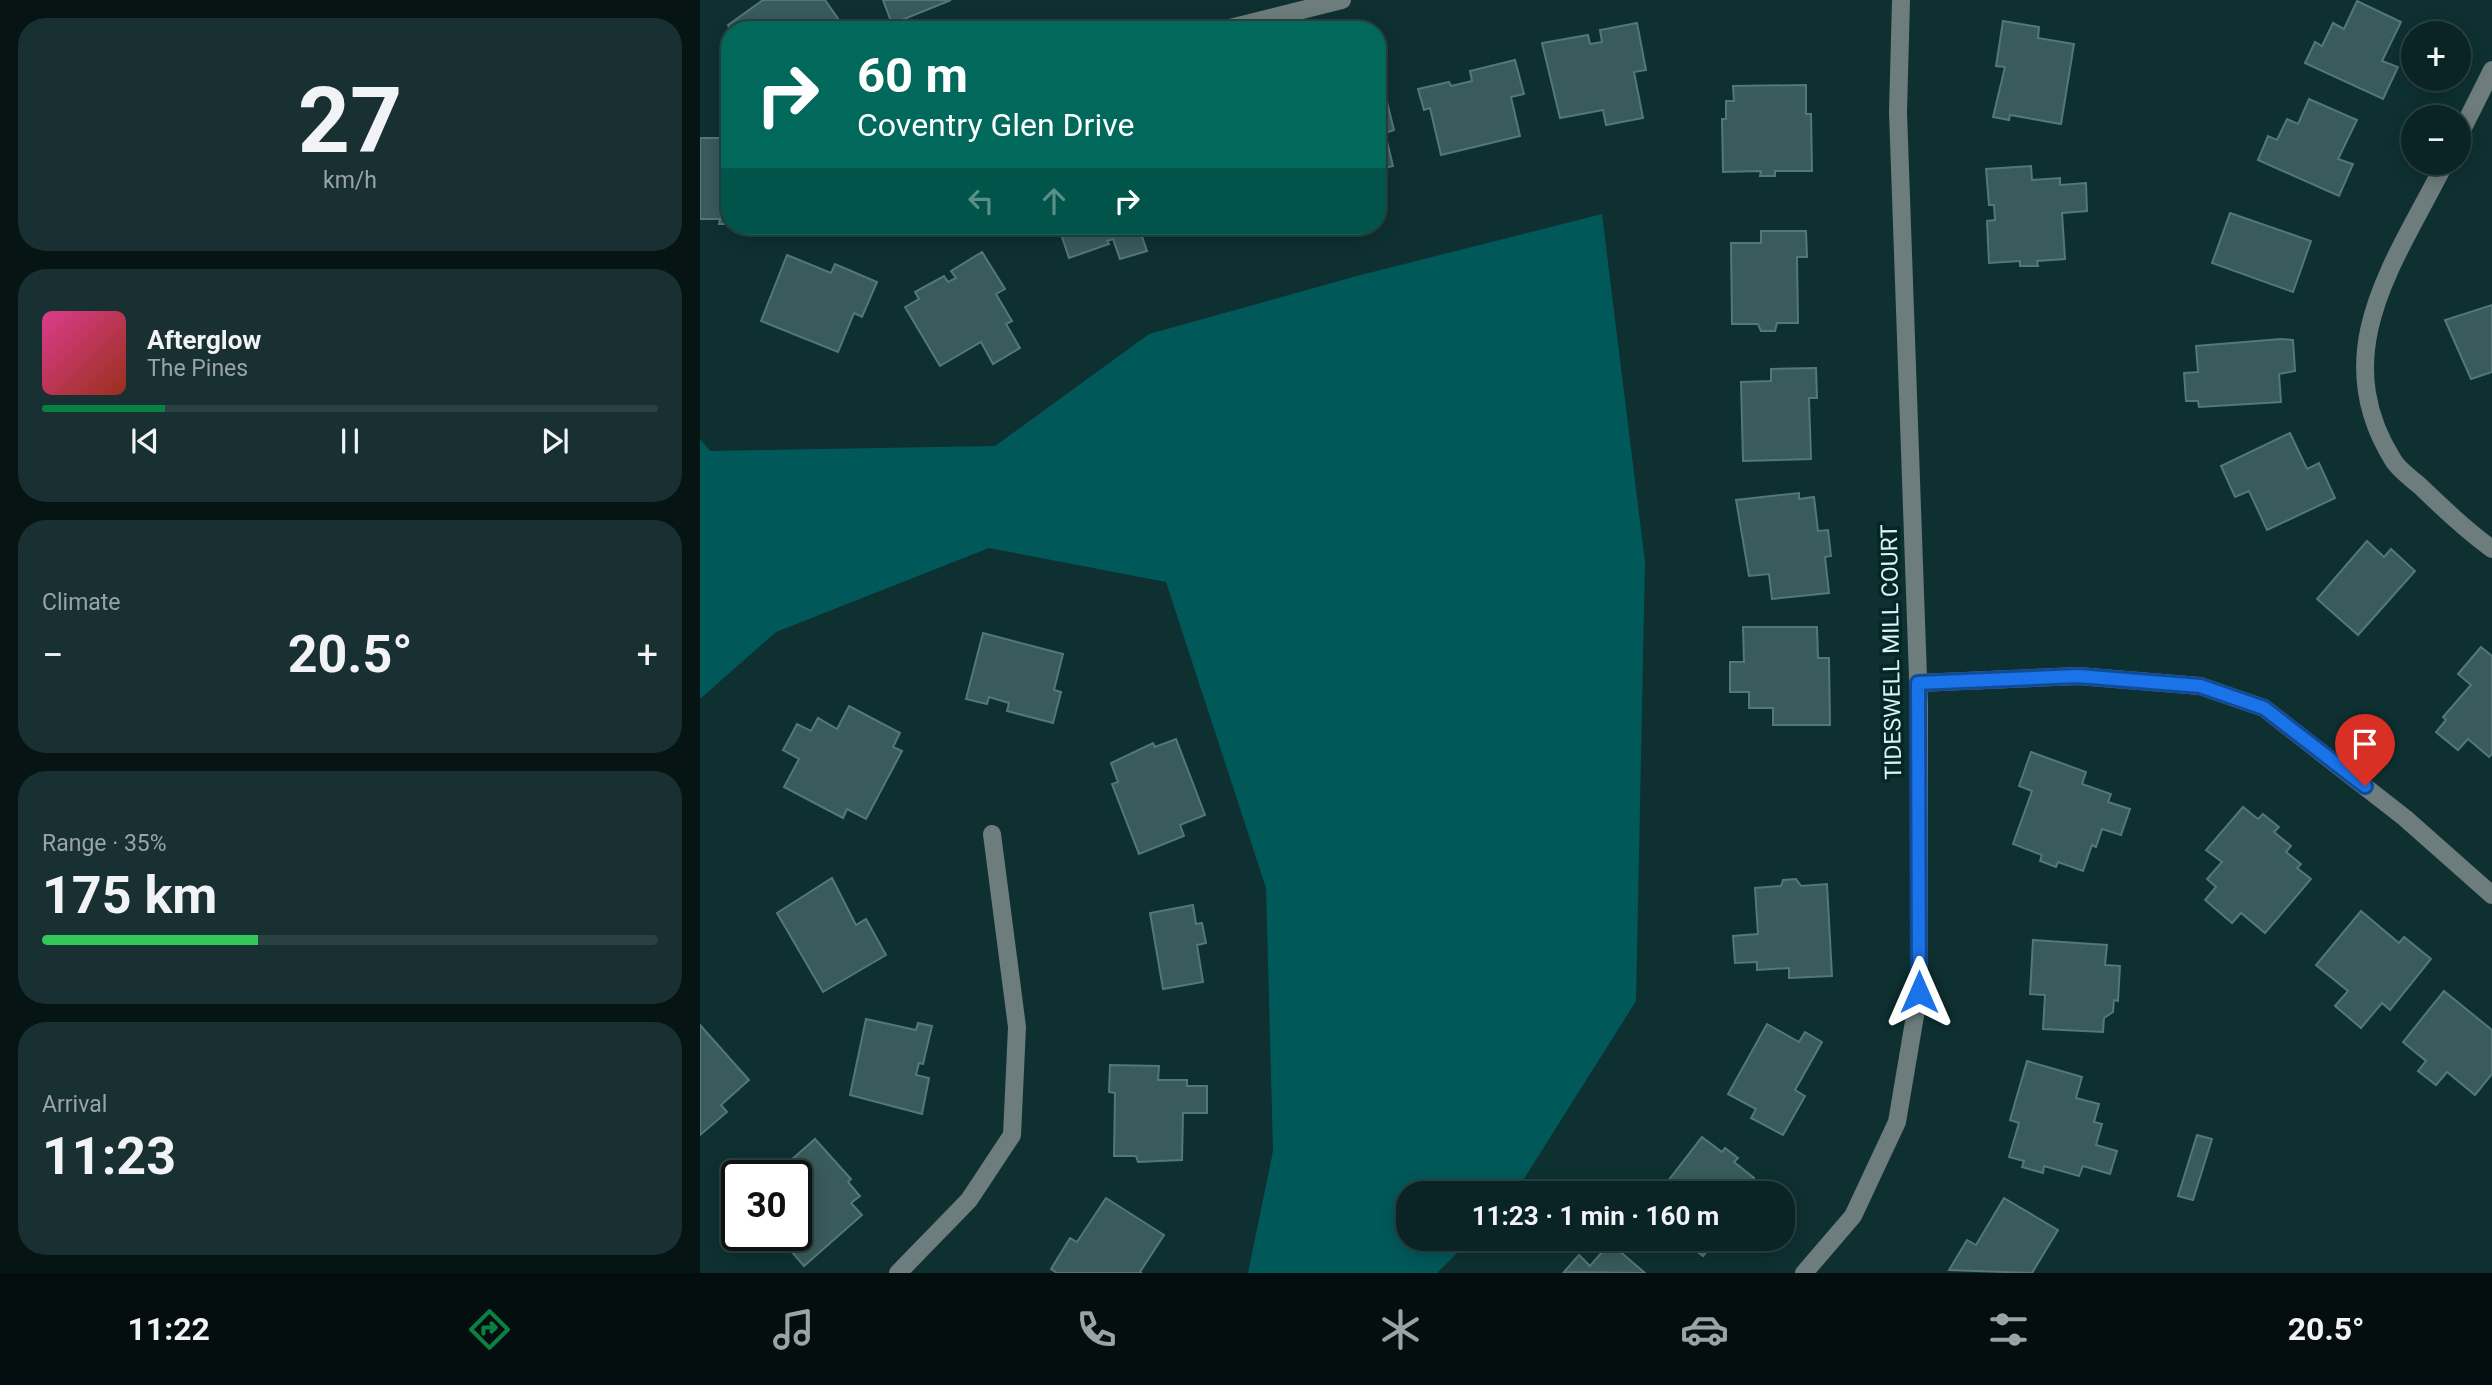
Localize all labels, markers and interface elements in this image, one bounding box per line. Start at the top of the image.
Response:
map controls [2401,21,2471,175]
button: + [2401,21,2471,91]
text: 60 m [857,47,968,104]
icon: right [742,49,833,140]
text: 27 [298,68,402,174]
button: − [2401,105,2471,175]
text: Coventry Glen Drive [857,106,1135,144]
text: km/h [323,167,377,194]
icon: left [962,182,1000,220]
icon: ahead [1035,182,1073,220]
icon: right [1108,182,1146,220]
text: Afterglow [147,325,261,355]
text: The Pines [147,355,248,382]
icon: previous [126,422,164,460]
icon: pause [331,422,369,460]
icon: next [536,422,574,460]
street label: TIDESWELL MILL COURT [1876,524,1907,780]
text: Climate [42,589,121,616]
text: 20.5° [288,624,413,685]
text: − [42,633,64,677]
text: + [636,633,658,677]
pin [2335,714,2395,786]
icon: arrive [2346,725,2384,763]
text: Range · 35% [42,830,167,857]
text: 175 km [42,865,217,926]
position arrow [1882,955,1956,1029]
text: Arrival [42,1091,107,1118]
text: 11:23 [42,1126,176,1187]
speed limit sign: 30 [721,1160,812,1251]
text: 11:23 · 1 min · 160 m [1472,1201,1719,1231]
icon: directions [465,1305,514,1354]
icon: music [769,1305,818,1354]
icon: phone [1072,1305,1121,1354]
icon: climate [1376,1305,1425,1354]
icon: car [1680,1305,1729,1354]
icon: filters [1984,1305,2033,1354]
text: 11:22 [127,1310,210,1348]
text: 20.5° [2288,1310,2364,1348]

